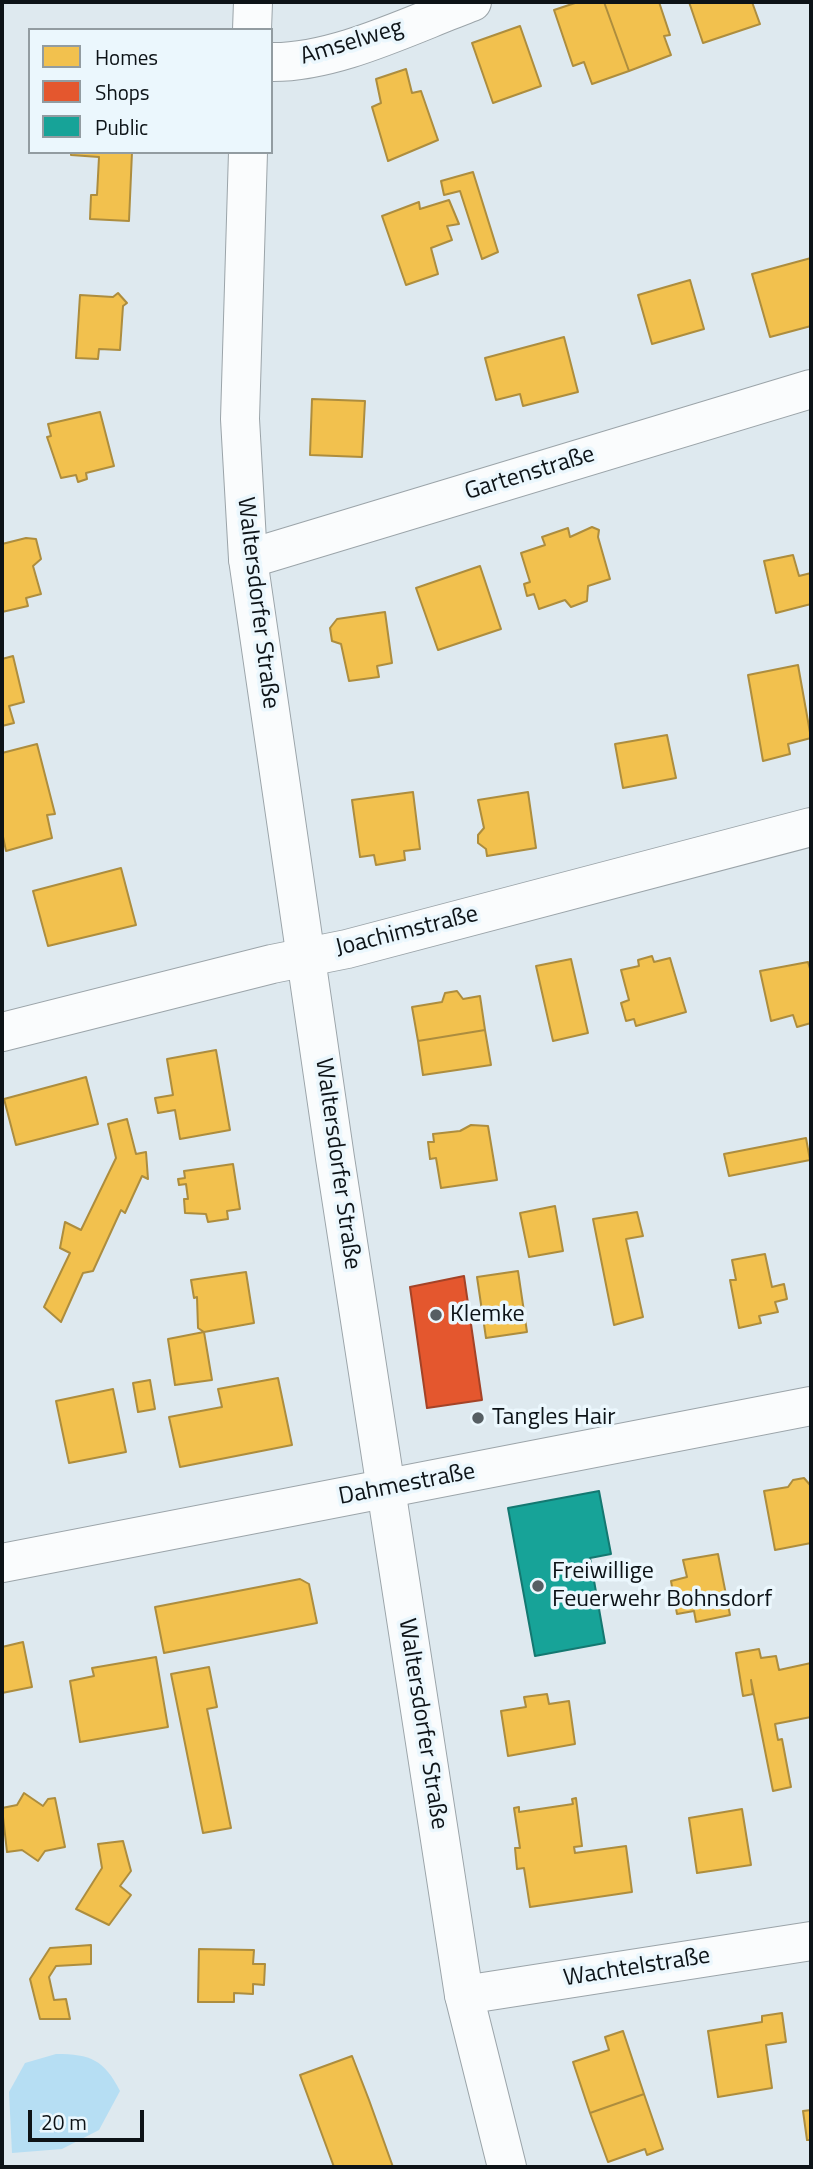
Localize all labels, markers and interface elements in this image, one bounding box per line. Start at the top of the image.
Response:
street label: Amselweg [297,14,407,72]
legend [28,28,273,154]
text: Homes [95,41,158,73]
text: Shops [95,76,150,108]
text: Public [95,111,148,143]
street label: Gartenstraße [462,441,598,507]
street label: Waltersdorfer Straße [230,496,284,710]
street label: Joachimstraße [333,900,481,964]
street label: Waltersdorfer Straße [308,1057,366,1271]
place label: Klemke [450,1301,525,1329]
marker: Klemke [428,1307,444,1323]
place label: Tangles Hair [492,1404,616,1432]
marker: Tangles Hair [470,1410,486,1426]
street label: Dahmestraße [336,1458,478,1512]
place label: Freiwillige Feuerwehr Bohnsdorf [552,1558,772,1614]
marker: Freiwillige Feuerwehr Bohnsdorf [530,1578,546,1594]
street label: Waltersdorfer Straße [391,1617,453,1831]
street label: Wachtelstraße [562,1942,712,1994]
scale bar [32,2096,147,2140]
text: 20 m [41,2106,87,2138]

